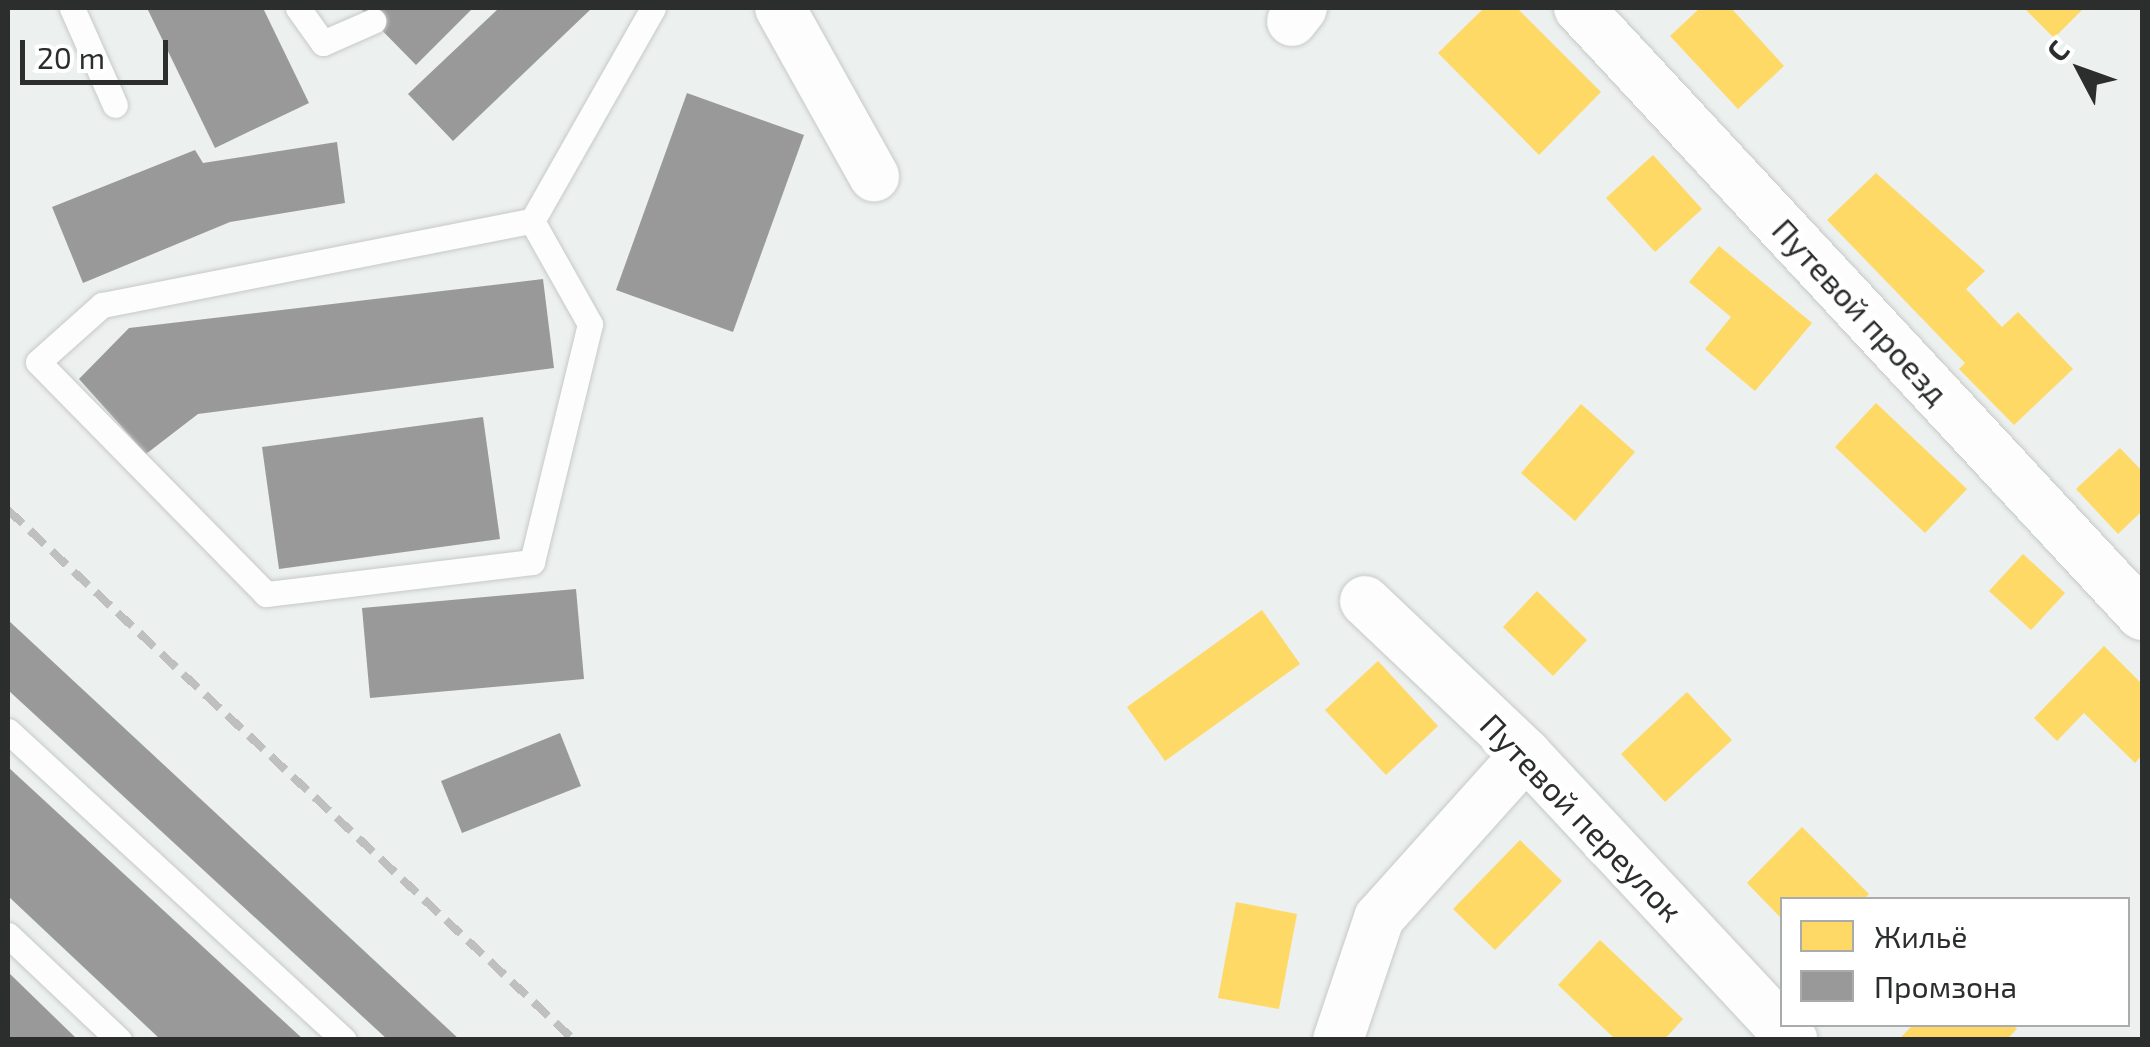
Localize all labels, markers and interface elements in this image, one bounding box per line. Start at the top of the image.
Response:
scale bar [25,20,172,82]
north arrow [2030,20,2130,120]
text: С [2039,33,2076,68]
text: 20 m [37,39,105,75]
street label: Путевой проезд [1765,210,1957,412]
street label: Путевой переулок [1473,705,1691,929]
legend [1780,897,2130,1027]
text: Жильё [1874,918,1967,954]
text: Промзона [1874,968,2017,1004]

